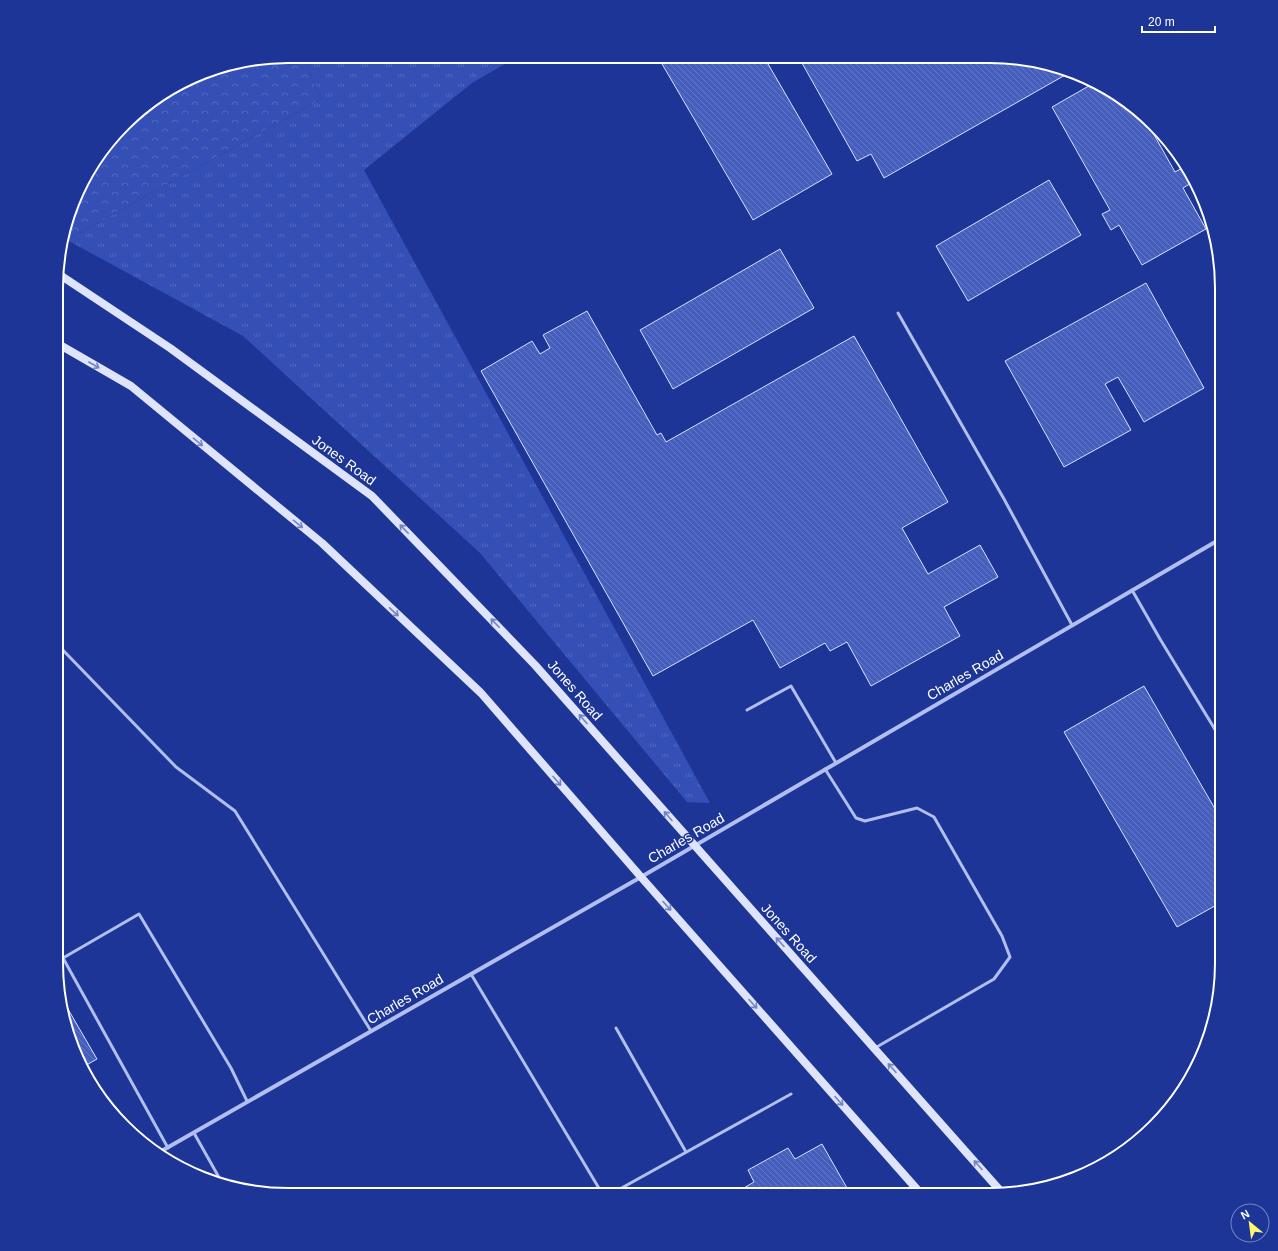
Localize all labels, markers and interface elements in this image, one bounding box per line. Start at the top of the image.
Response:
scale bar [1142,8,1215,34]
text: 20 m [1148,15,1175,29]
one-way arrow [87,361,99,369]
street label: Jones Road [309,432,379,488]
one-way arrow [192,437,203,446]
one-way arrow [293,520,304,528]
one-way arrow [400,524,409,534]
one-way arrow [389,607,399,616]
one-way arrow [490,618,500,628]
street label: Charles Road [924,647,1006,703]
street label: Jones Road [544,657,606,723]
one-way arrow [578,713,587,724]
one-way arrow [552,776,561,786]
street label: Charles Road [645,810,727,866]
one-way arrow [664,811,673,822]
street label: Jones Road [758,900,820,966]
one-way arrow [662,901,671,912]
one-way arrow [775,936,784,947]
street label: Charles Road [364,971,446,1027]
one-way arrow [748,998,757,1009]
one-way arrow [887,1063,897,1073]
one-way arrow [834,1096,844,1106]
one-way arrow [974,1160,983,1171]
north arrow [1230,1203,1270,1243]
text: N [1239,1207,1252,1221]

